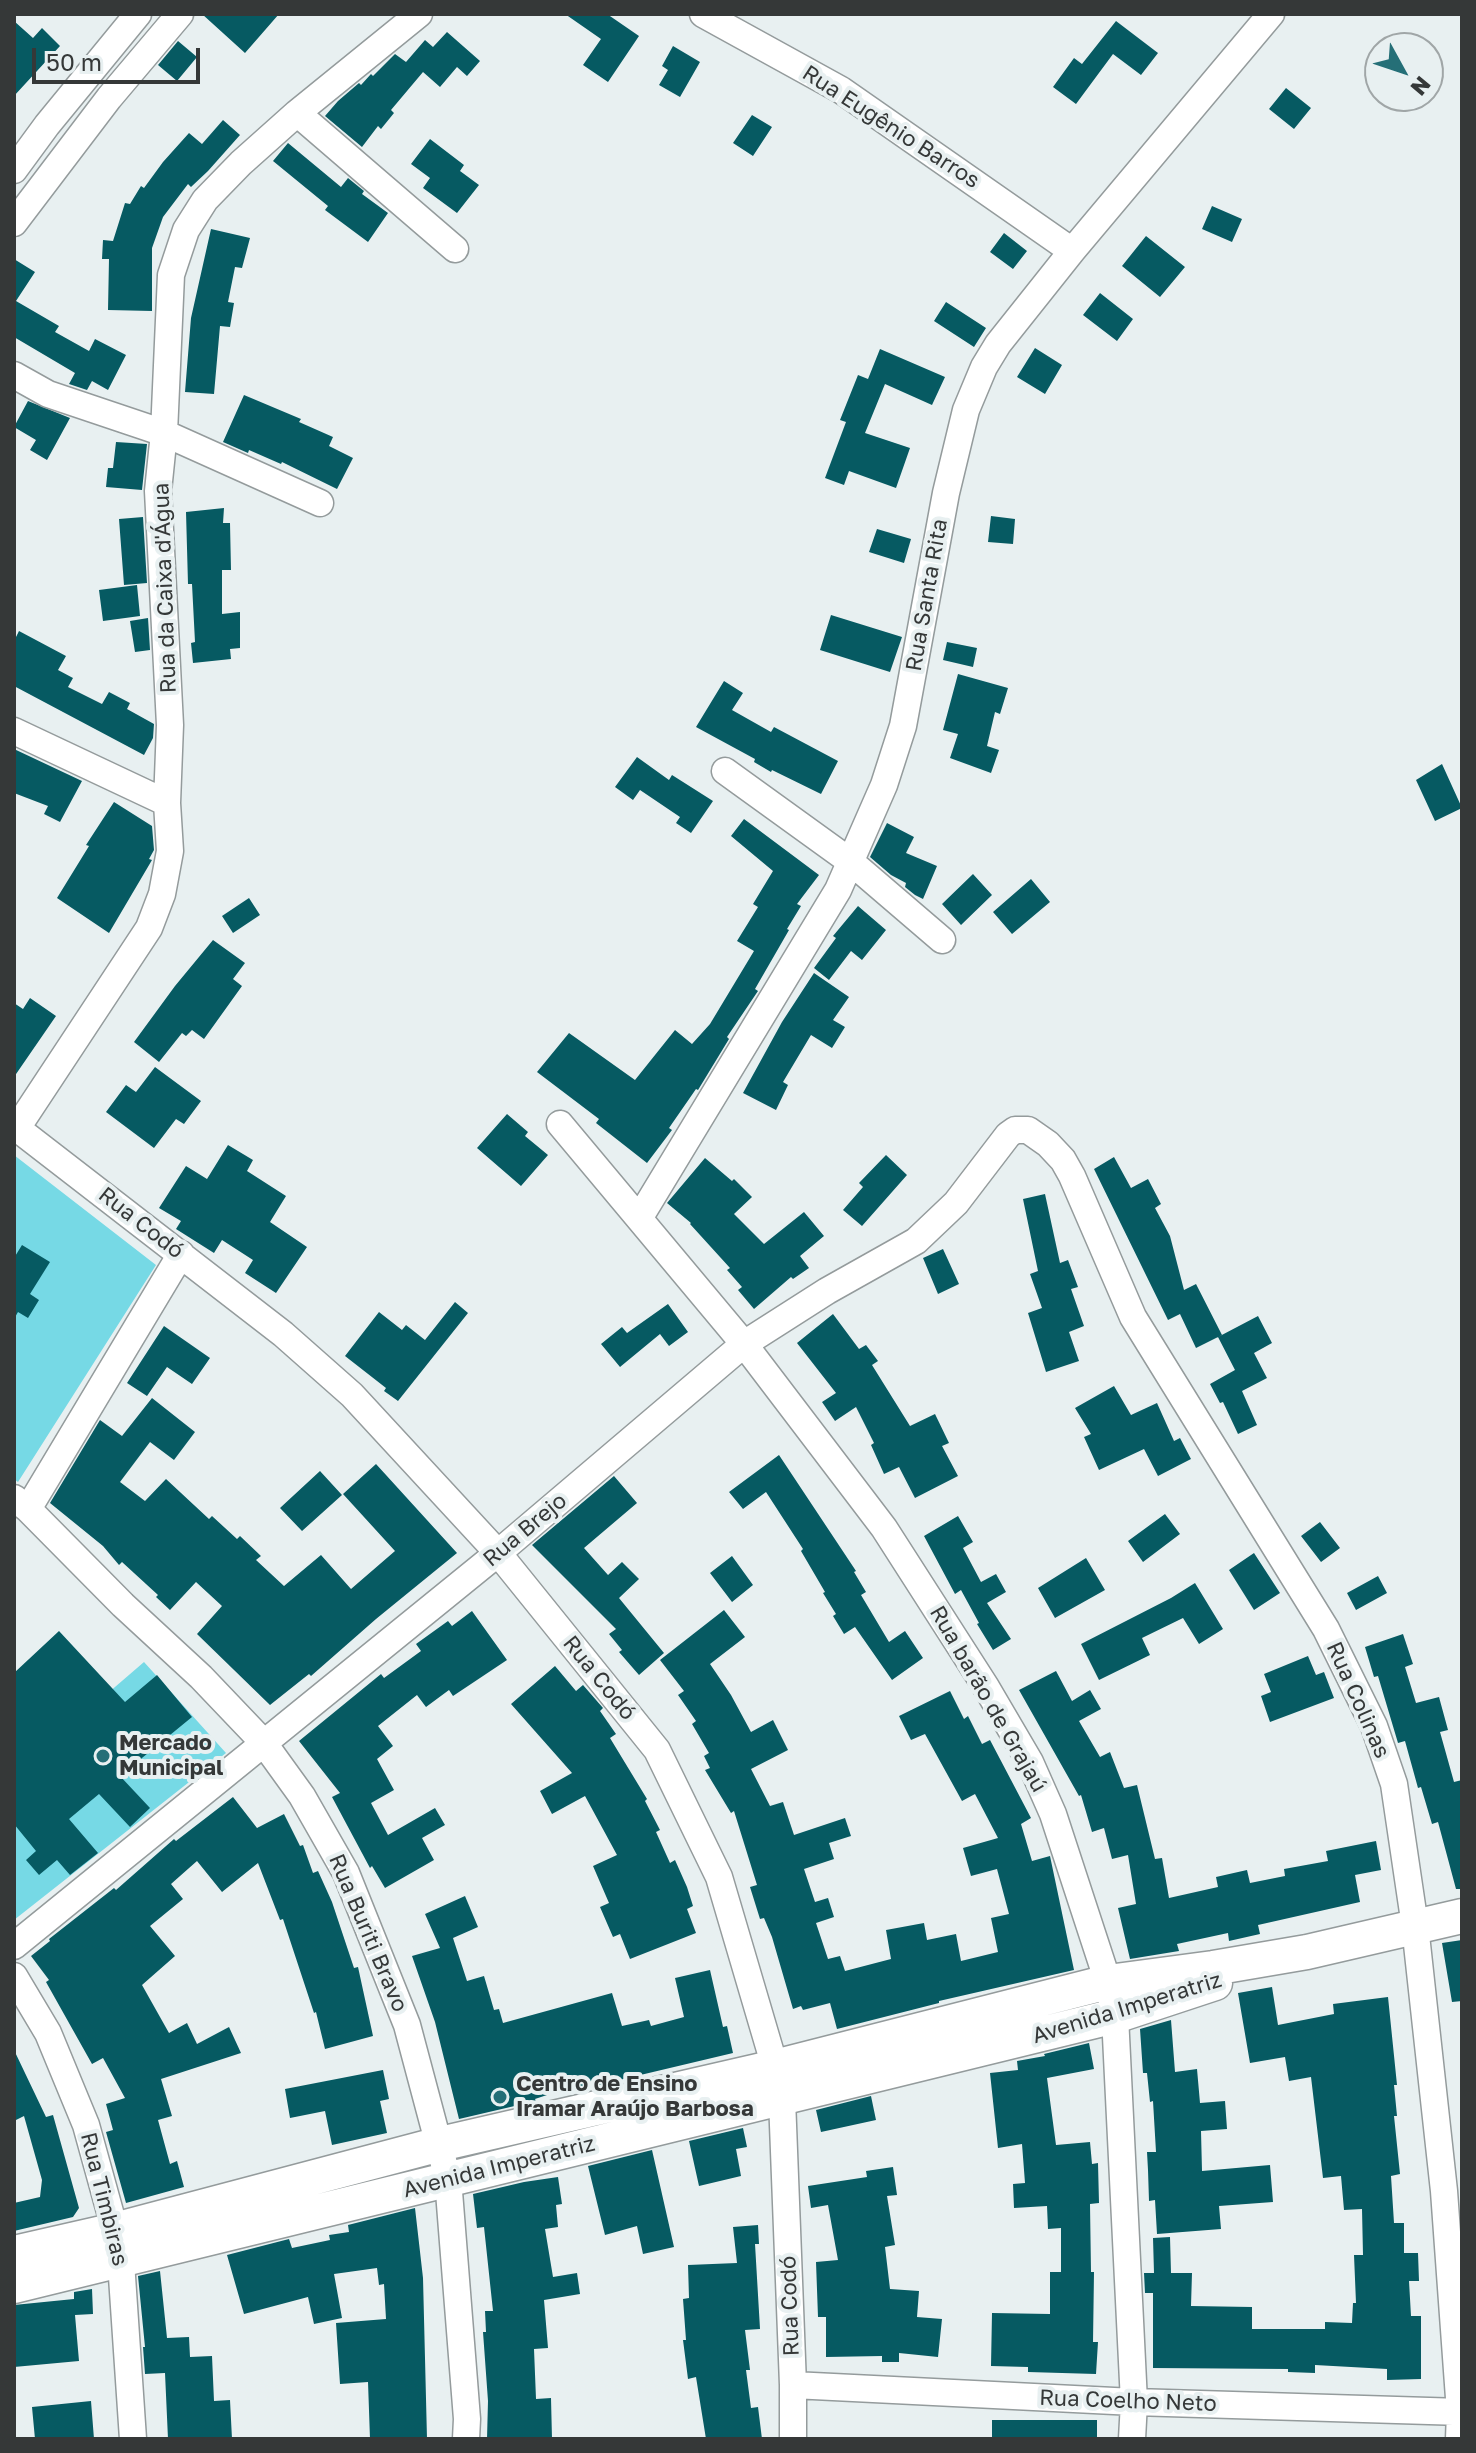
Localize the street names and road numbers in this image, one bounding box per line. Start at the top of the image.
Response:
street label: Rua Eugênio Barros [797,60,985,194]
street label: Rua da Caixa d'Água [148,482,182,694]
street label: Rua Santa Rita [901,517,953,673]
street label: Rua Codó [93,1182,189,1264]
street label: Rua Brejo [478,1488,572,1572]
street label: Rua barão de Grajaú [924,1601,1052,1797]
street label: Rua Codó [557,1631,641,1725]
street label: Rua Colinas [1321,1638,1395,1762]
street label: Rua Buriti Bravo [323,1850,413,2016]
street label: Avenida Imperatriz [1029,1967,1225,2049]
street label: Rua Timbiras [75,2130,133,2268]
street label: Avenida Imperatriz [400,2130,598,2204]
street label: Rua Codó [775,2255,805,2357]
street label: Rua Coelho Neto [1039,2385,1217,2417]

